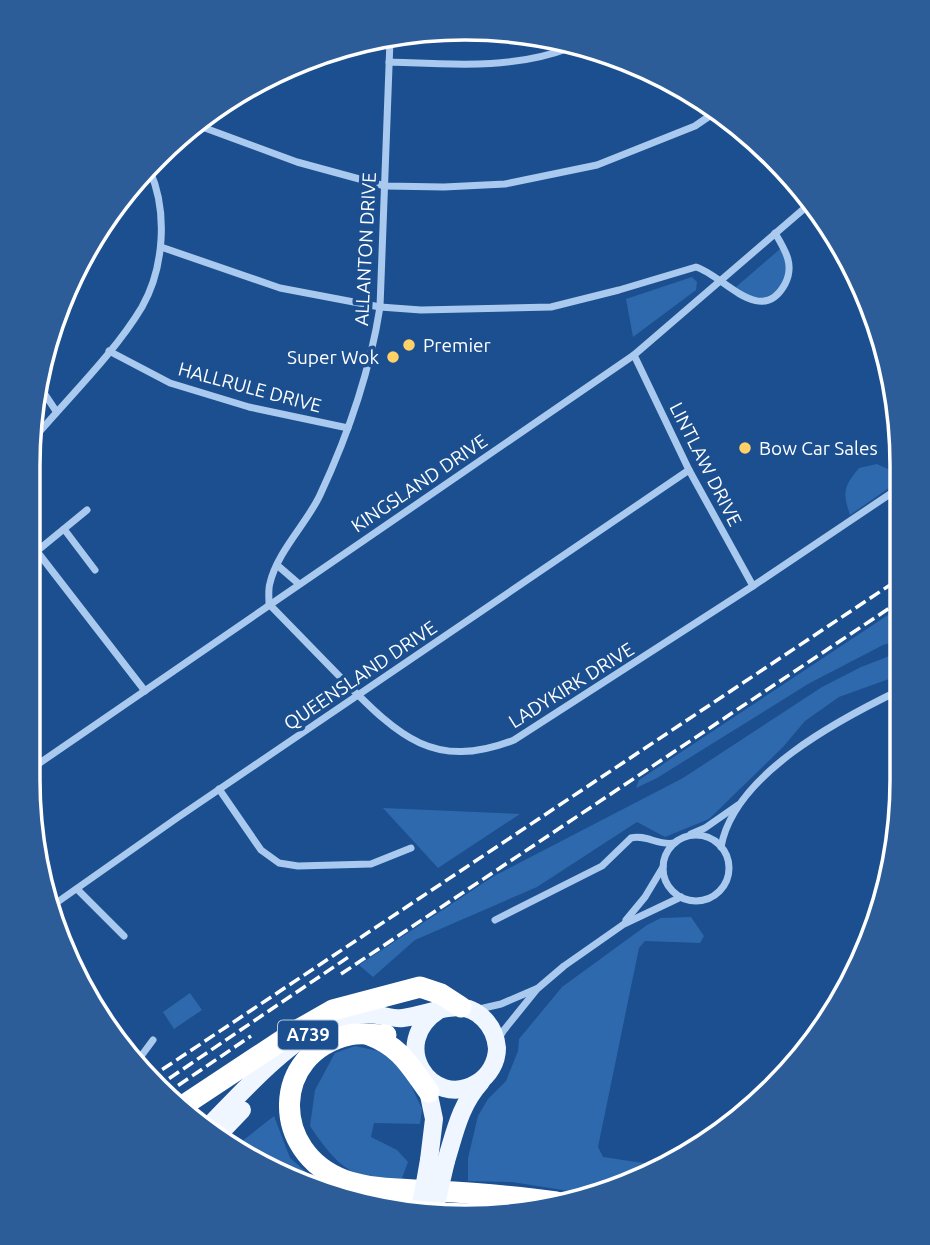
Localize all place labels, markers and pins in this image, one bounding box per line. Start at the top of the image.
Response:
place label: Premier [423,334,491,356]
marker: Premier [401,337,417,353]
place label: Super Wok [287,346,379,368]
marker: Super Wok [385,349,401,365]
place label: Bow Car Sales [759,437,878,459]
marker: Bow Car Sales [737,440,753,456]

